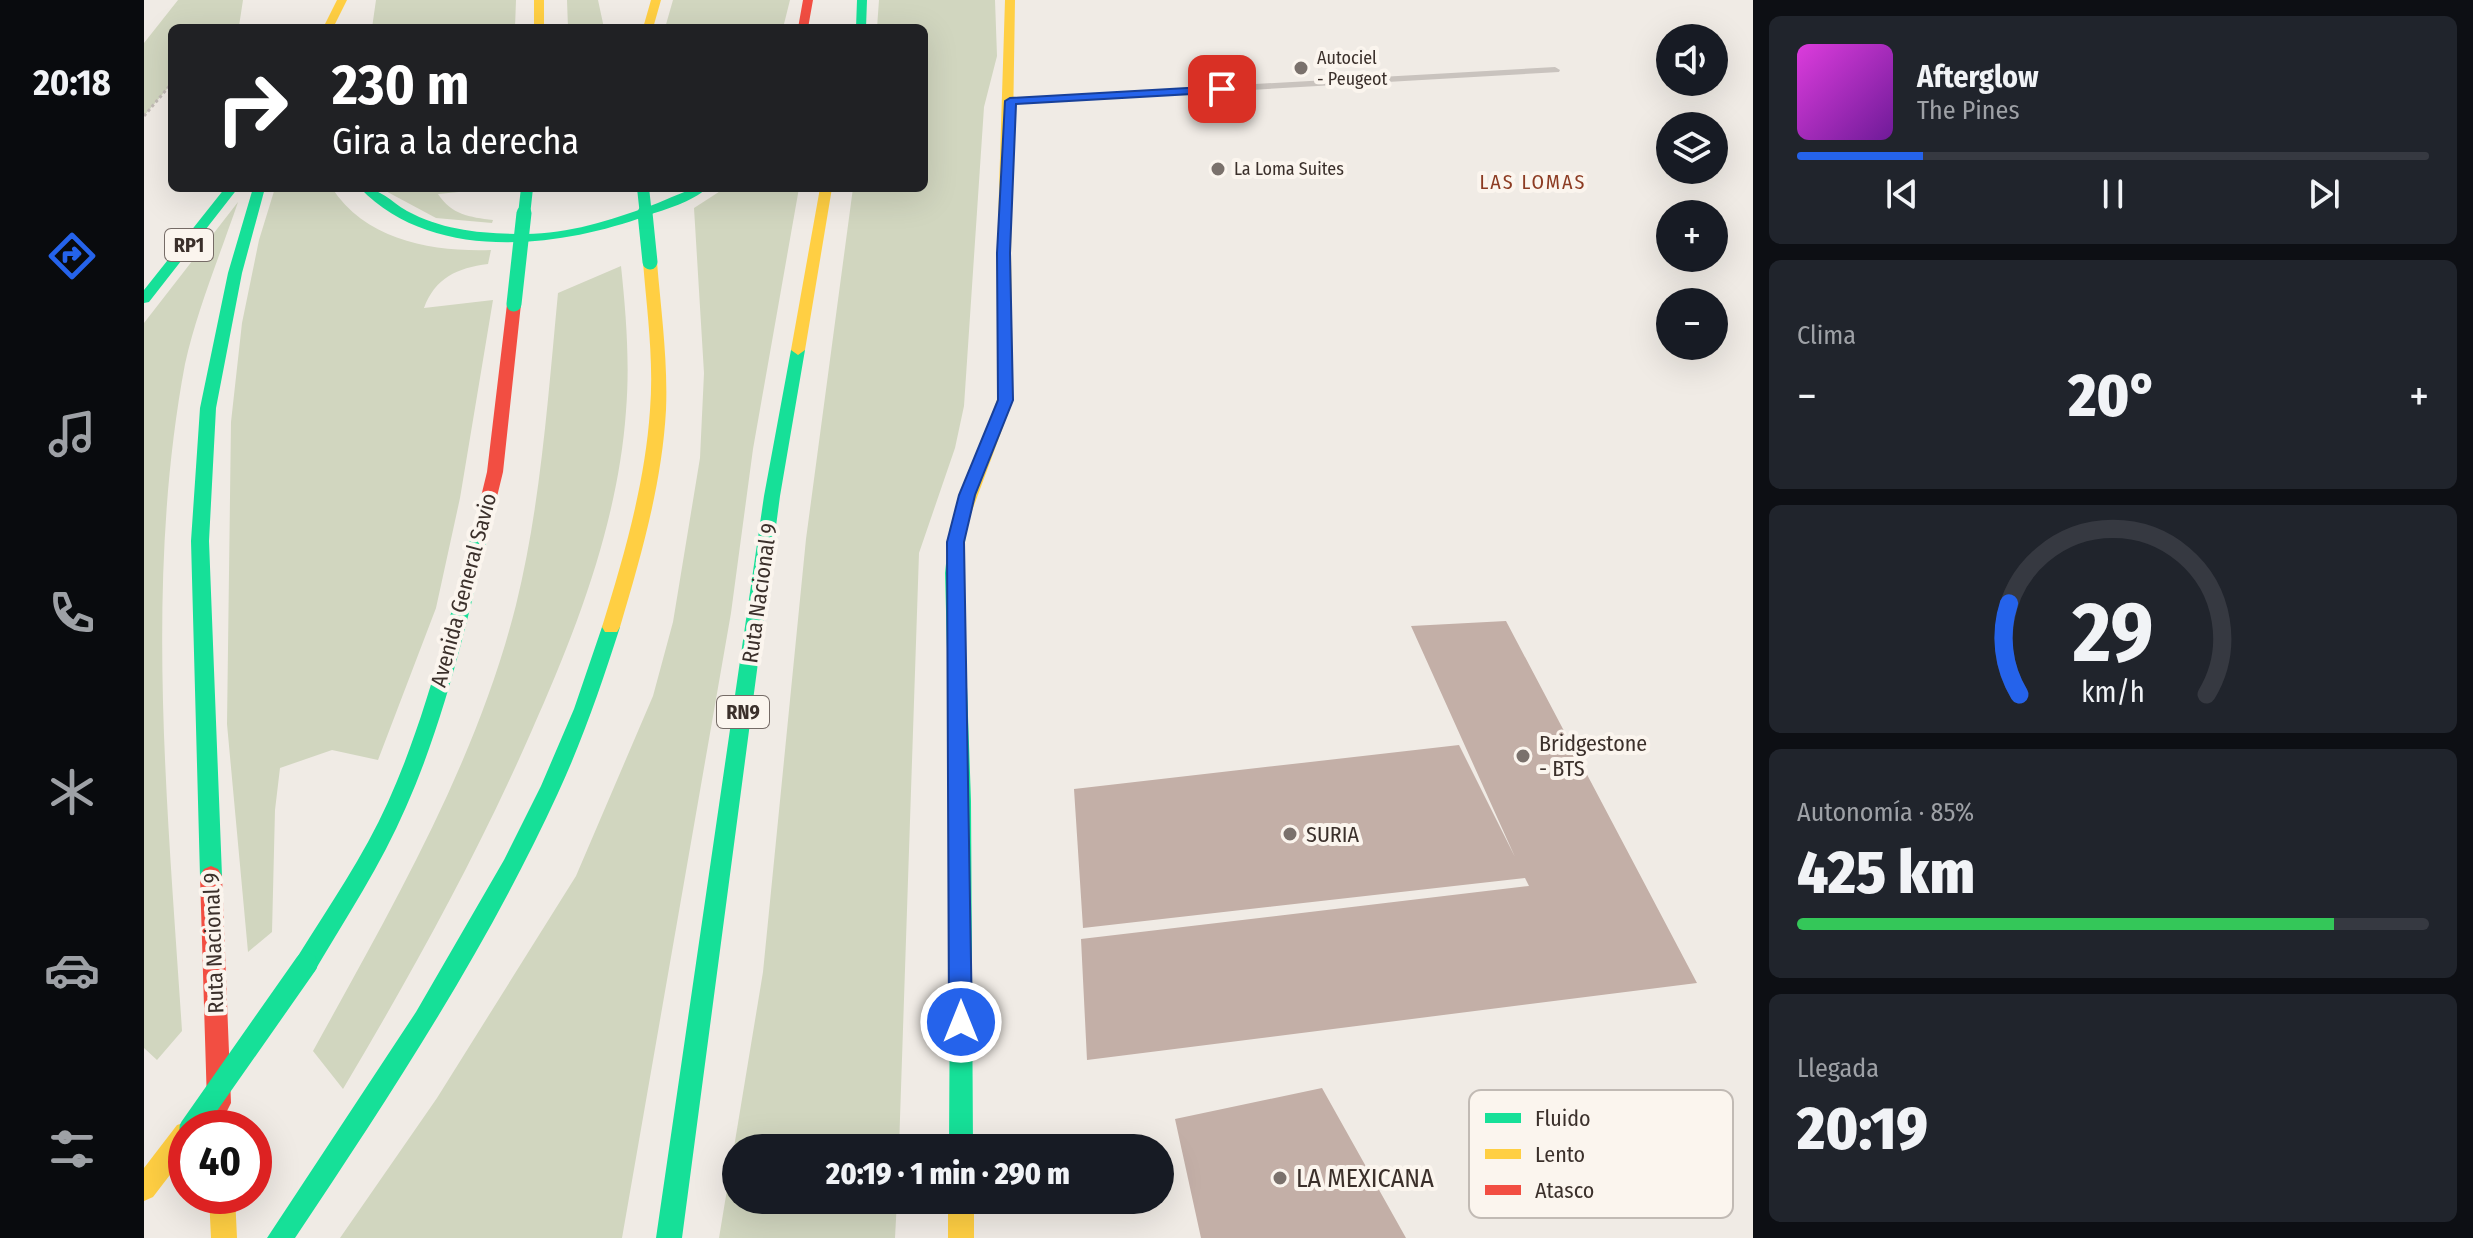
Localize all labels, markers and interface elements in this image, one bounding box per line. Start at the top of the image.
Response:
map controls [1656,24,1728,360]
button: sound [1656,24,1728,96]
place label: Autociel - Peugeot [1317,47,1388,90]
text: 230 m [332,52,469,119]
pin [1188,55,1256,123]
icon: right [200,56,304,160]
marker: Autociel - Peugeot [1292,59,1310,77]
text: Afterglow [1917,59,2039,95]
text: 20:18 [33,61,111,105]
icon: arrive [1200,67,1244,111]
text: The Pines [1917,95,2020,126]
button: layers [1656,112,1728,184]
text: Gira a la derecha [332,120,579,164]
place label: La Loma Suites [1234,158,1344,180]
marker: La Loma Suites [1209,160,1227,178]
district label: LAS LOMAS [1479,170,1587,194]
icon: previous [1880,172,1924,216]
icon: pause [2091,172,2135,216]
icon: next [2302,172,2346,216]
button: + [1656,200,1728,272]
icon: directions [44,228,100,284]
road number: RP1 [165,229,213,261]
button: − [1656,288,1728,360]
text: Clima [1797,320,1856,351]
text: 20° [2068,360,2158,432]
text: − [1797,370,1817,423]
text: + [2409,370,2429,423]
icon: music [44,406,100,462]
street label: Avenida General Savio [425,490,502,690]
street label: Ruta Nacional 9 [736,521,783,665]
text: 29 [2071,583,2154,683]
icon: phone [44,585,100,641]
text: km/h [2081,675,2145,710]
road number: RN9 [717,696,769,728]
place label: Bridgestone - BTS [1539,730,1647,782]
marker: Bridgestone - BTS [1514,747,1532,765]
icon: climate [44,764,100,820]
text: Autonomía · 85% [1797,797,1974,828]
place label: SURIA [1306,821,1360,848]
marker: SURIA [1281,825,1299,843]
text: 425 km [1797,837,1975,909]
street label: Ruta Nacional 9 [198,872,229,1014]
icon: car [44,942,100,998]
position arrow [919,980,1003,1064]
text: Llegada [1797,1053,1879,1084]
legend [1469,1090,1733,1218]
text: 20:19 [1797,1093,1928,1165]
text: Fluido [1535,1105,1591,1132]
speed limit sign: 40 [168,1110,272,1214]
icon: filters [44,1121,100,1177]
text: Lento [1535,1141,1585,1168]
text: 20:19 · 1 min · 290 m [826,1156,1070,1192]
place label: LA MEXICANA [1296,1163,1434,1194]
marker: LA MEXICANA [1271,1169,1289,1187]
text: Atasco [1535,1177,1594,1204]

